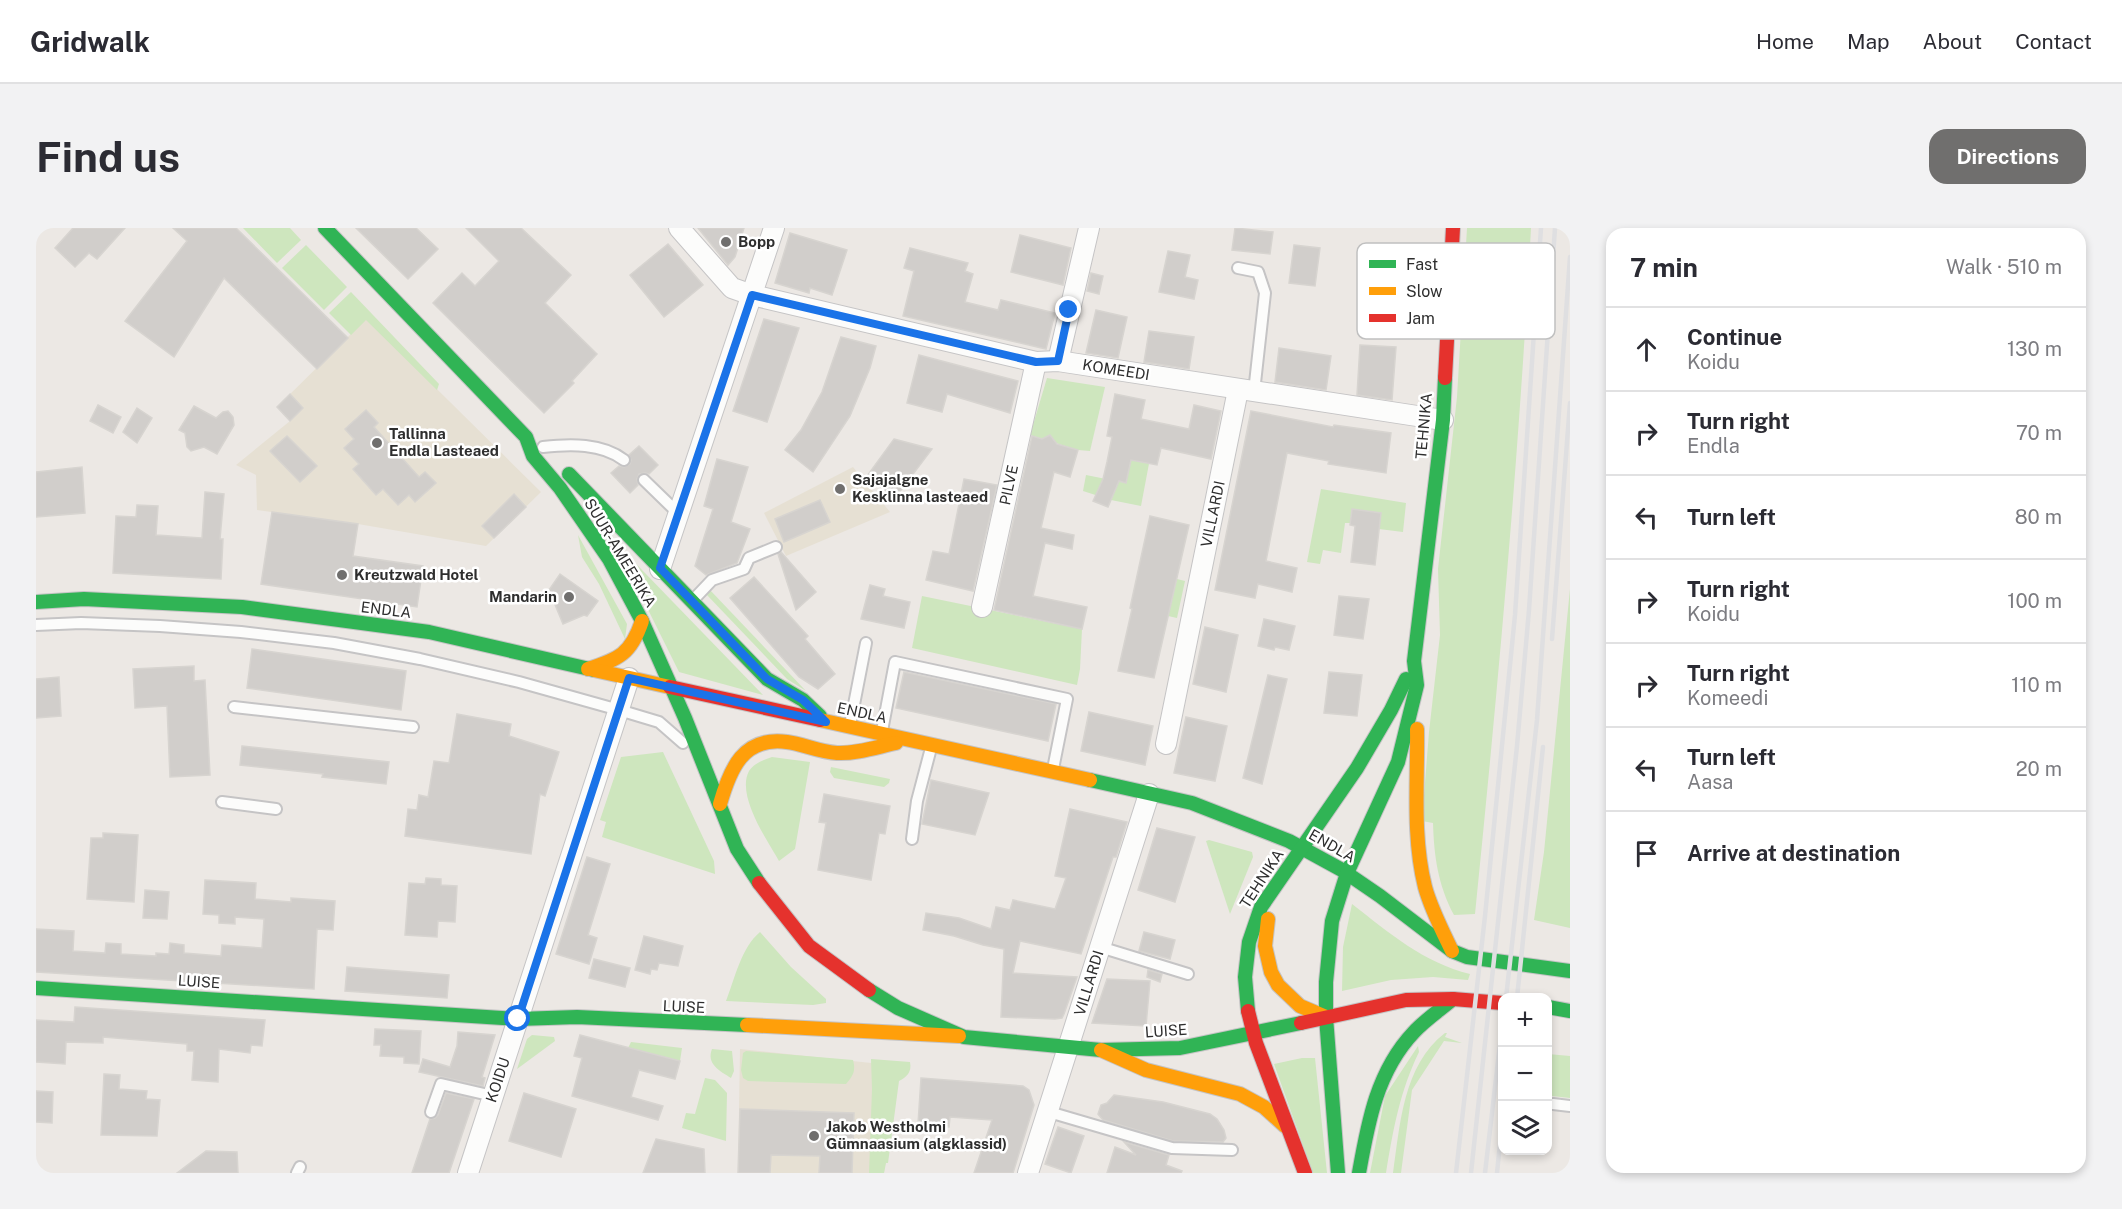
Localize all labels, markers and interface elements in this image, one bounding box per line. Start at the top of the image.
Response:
text: Gridwalk [30,25,150,58]
text: Home [1756,29,1814,54]
text: Map [1847,29,1890,54]
text: About [1923,29,1982,54]
text: Contact [2015,29,2092,54]
button: Directions [1929,129,2086,184]
text: Find us [36,132,180,181]
place label: Bopp [738,233,775,250]
marker: Bopp [719,235,733,249]
legend [1357,243,1555,339]
text: 7 min [1630,252,1698,283]
text: Fast [1406,255,1438,274]
text: Walk · 510 m [1946,255,2062,279]
text: Slow [1406,282,1443,301]
route end [1055,296,1081,322]
text: Jam [1406,309,1435,328]
text: Continue [1687,324,1782,350]
icon: ahead [1630,333,1663,366]
text: 130 m [2007,337,2062,361]
text: Koidu [1687,350,1740,374]
street label: KOMEEDI [1081,356,1151,383]
street label: TEHNIKA [1412,392,1435,460]
text: Turn right [1687,408,1790,434]
icon: right [1630,417,1663,450]
text: 70 m [2016,421,2062,445]
place label: Tallinna Endla Lasteaed [389,425,499,459]
text: Endla [1687,434,1740,458]
marker: Tallinna Endla Lasteaed [370,436,384,450]
street label: PILVE [996,463,1021,507]
place label: Sajajalgne Kesklinna lasteaed [852,471,988,505]
street label: VILLARDI [1197,479,1228,549]
marker: Sajajalgne Kesklinna lasteaed [833,482,847,496]
street label: SUUR-AMEERIKA [581,495,660,611]
icon: left [1630,501,1663,534]
text: Turn left [1687,504,1776,530]
text: 80 m [2015,505,2062,529]
place label: Kreutzwald Hotel [354,566,479,583]
marker: Kreutzwald Hotel [335,568,349,582]
text: Turn right [1687,576,1790,602]
icon: right [1630,585,1663,618]
place label: Mandarin [489,588,557,605]
text: 100 m [2007,589,2062,613]
marker: Mandarin [562,590,576,604]
street label: ENDLA [360,598,413,621]
text: Koidu [1687,602,1740,626]
text: Turn right [1687,660,1790,686]
icon: right [1630,669,1663,702]
text: 110 m [2011,673,2062,697]
text: Komeedi [1687,686,1768,710]
street label: ENDLA [836,699,889,726]
text: Turn left [1687,744,1776,770]
icon: left [1630,753,1663,786]
text: 20 m [2016,757,2062,781]
text: Aasa [1687,770,1733,794]
street label: ENDLA [1306,826,1359,866]
icon: arrive [1630,837,1663,870]
text: Arrive at destination [1687,840,1900,866]
street label: TEHNIKA [1236,846,1287,911]
street label: VILLARDI [1071,948,1106,1018]
street label: LUISE [177,972,221,991]
map controls [1498,993,1552,1155]
button: + [1498,993,1552,1047]
street label: LUISE [662,997,706,1016]
route start [504,1005,530,1031]
street label: LUISE [1144,1021,1188,1040]
button: − [1498,1047,1552,1101]
street label: KOIDU [482,1055,513,1105]
button: layers [1498,1101,1552,1155]
place label: Jakob Westholmi Gümnaasium (algklassid) [826,1118,1007,1152]
marker: Jakob Westholmi Gümnaasium (algklassid) [807,1129,821,1143]

